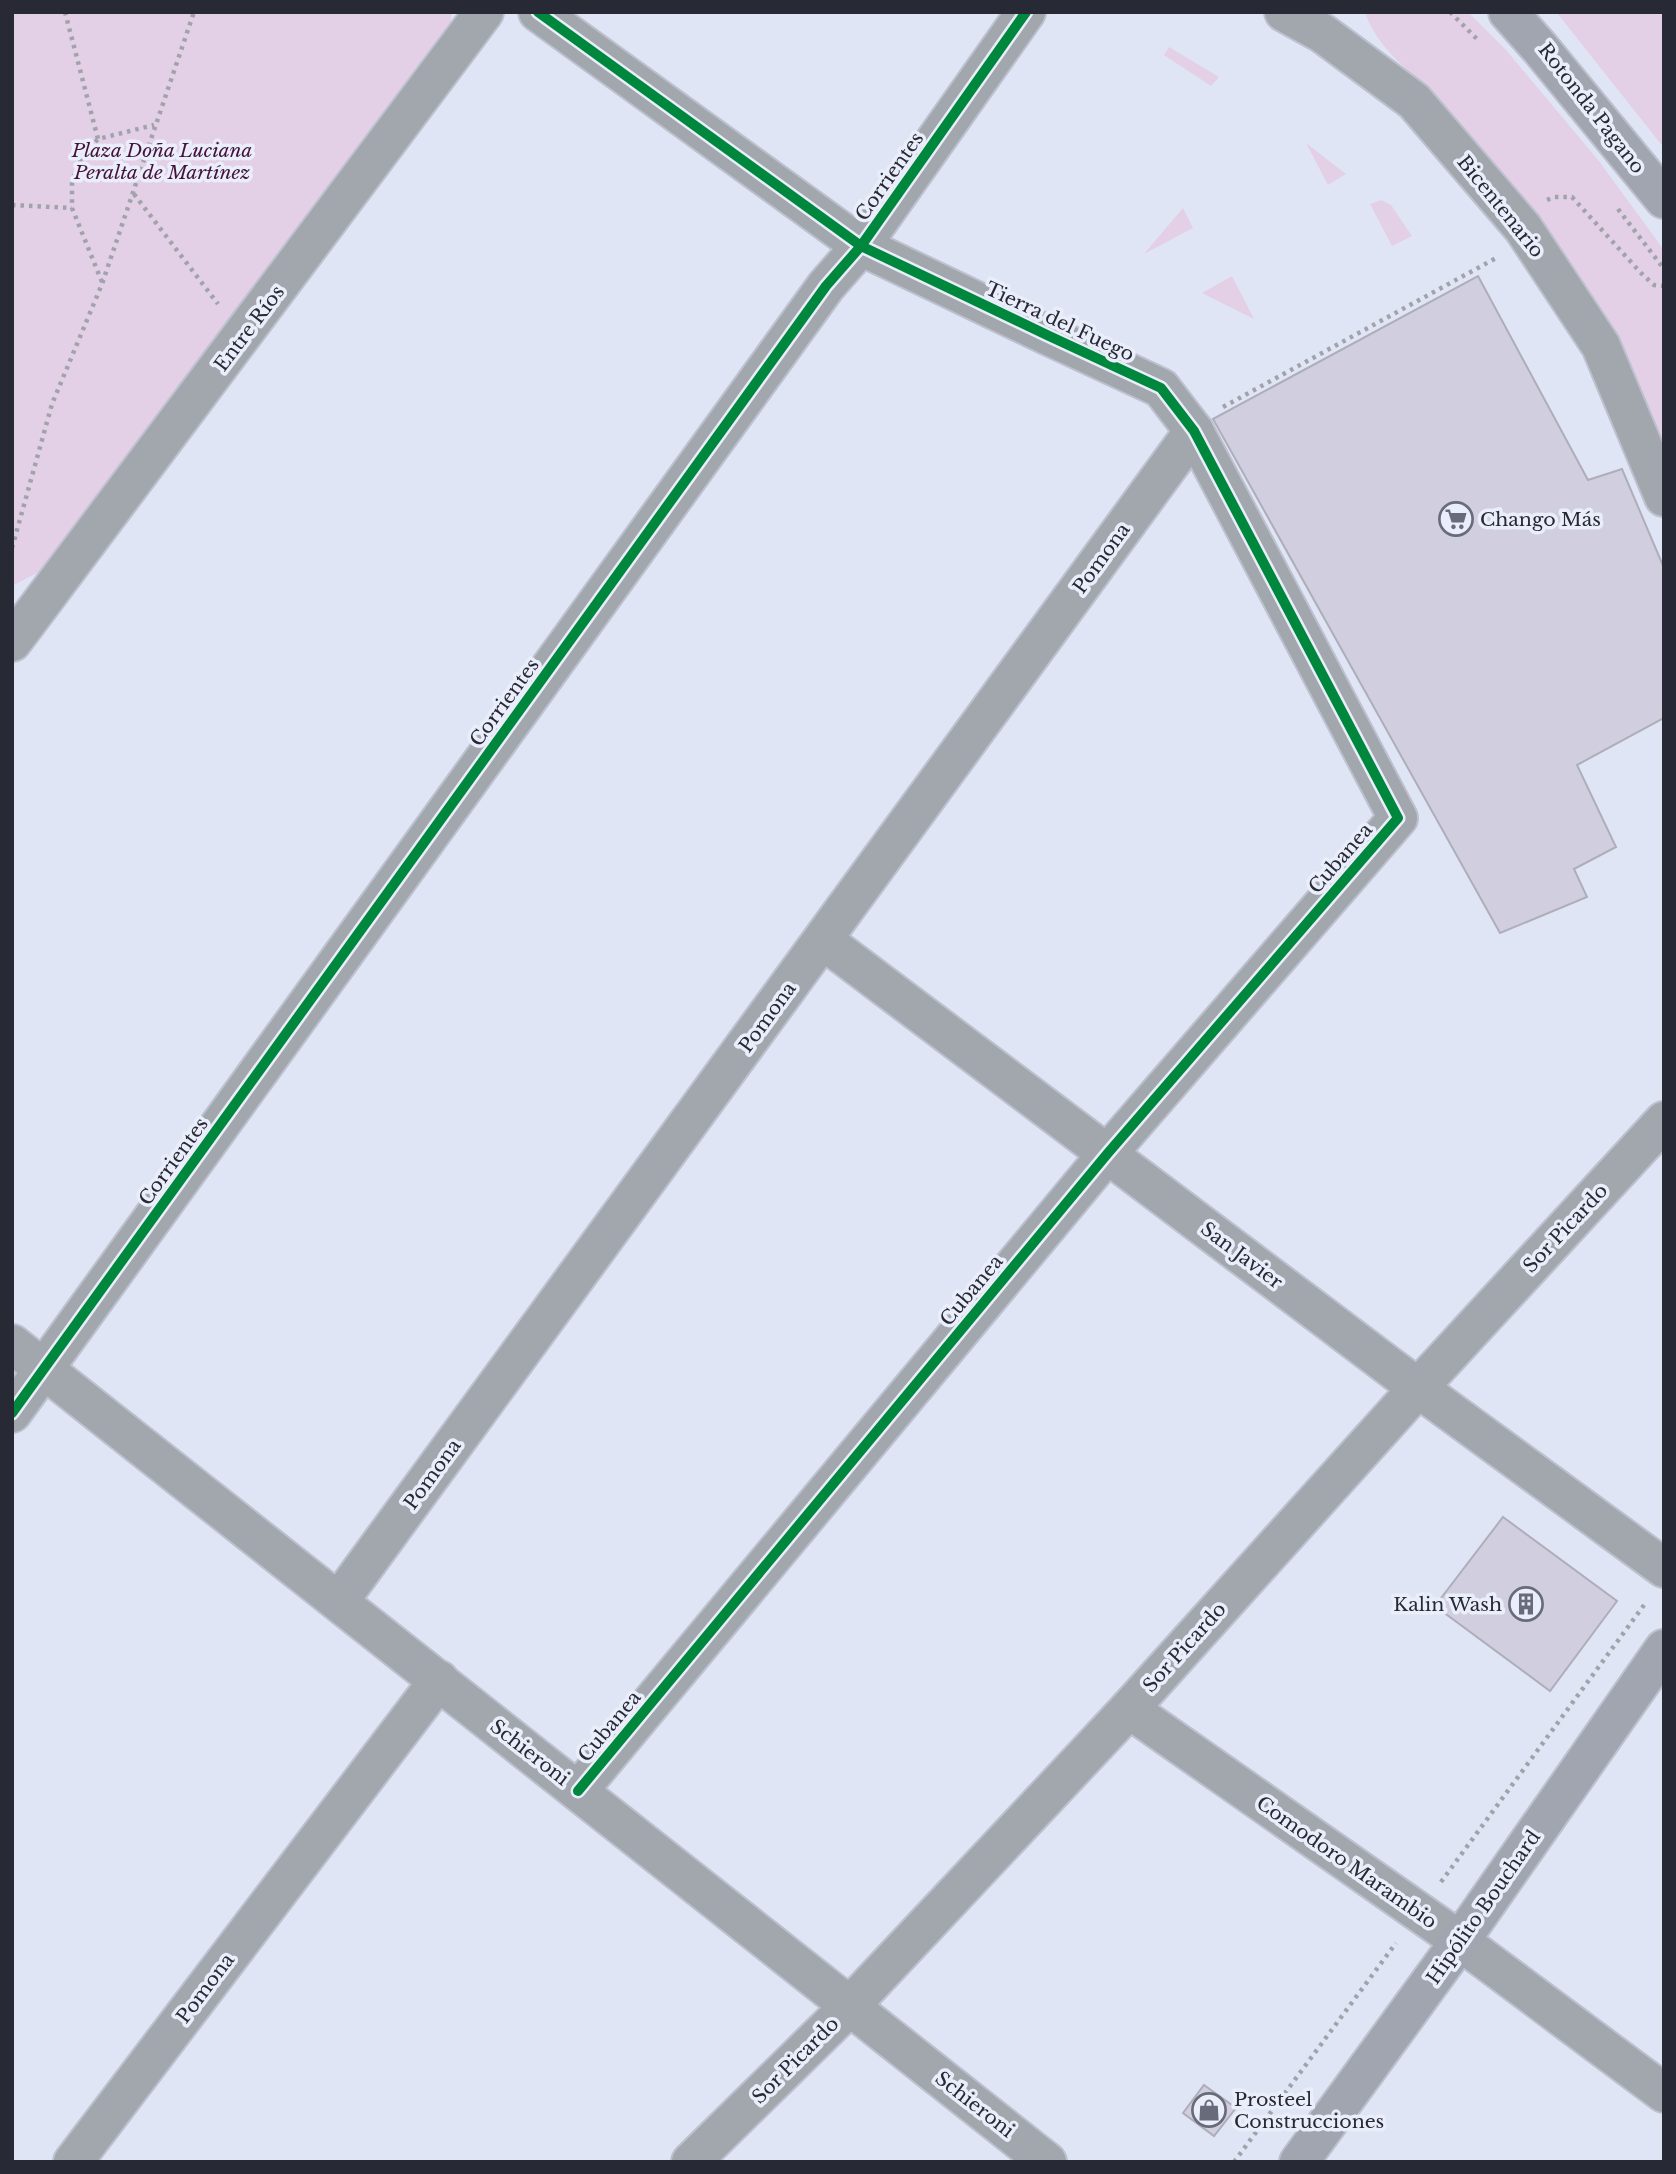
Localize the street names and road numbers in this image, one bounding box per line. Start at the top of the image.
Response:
street label: Rotonda Pagano [1534,38,1650,178]
street label: Corrientes [850,128,928,225]
street label: Bicentenario [1452,151,1549,262]
street label: Tierra del Fuego [982,277,1138,366]
street label: Entre Ríos [210,281,289,376]
street label: Pomona [1068,518,1135,598]
street label: Corrientes [465,654,544,751]
street label: Cubanea [1304,818,1377,898]
street label: Pomona [734,977,801,1057]
street label: Corrientes [134,1113,213,1210]
street label: Sor Picardo [1518,1179,1612,1278]
street label: San Javier [1196,1217,1287,1294]
street label: Cubanea [935,1250,1008,1330]
street label: Pomona [399,1434,466,1514]
street label: Sor Picardo [1138,1598,1231,1697]
street label: Cubanea [573,1686,646,1766]
street label: Schieroni [486,1714,574,1791]
street label: Comodoro Marambio [1252,1791,1441,1933]
street label: Hipólito Bouchard [1422,1826,1545,1989]
street label: Pomona [172,1949,239,2028]
street label: Sor Picardo [747,2012,843,2108]
street label: Schieroni [931,2066,1019,2143]

